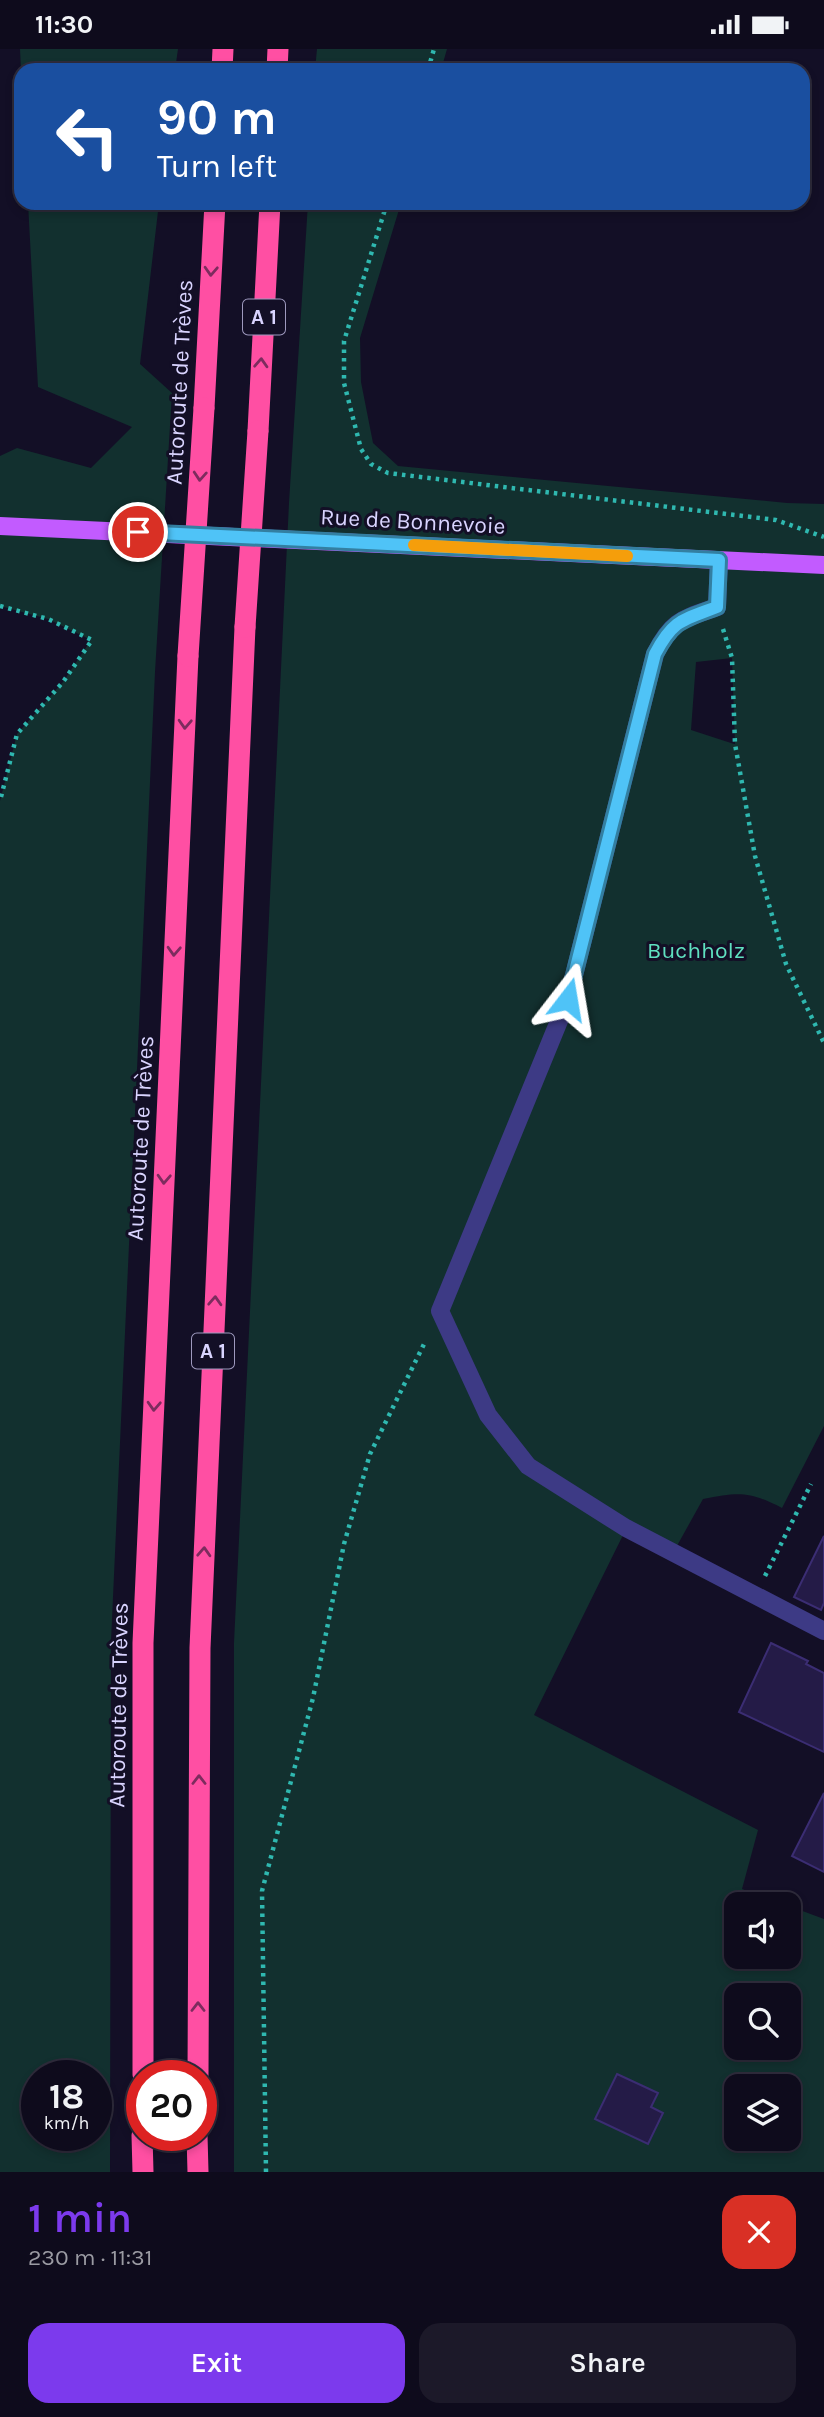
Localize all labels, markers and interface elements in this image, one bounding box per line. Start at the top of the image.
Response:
text: 11:30 [35,9,93,40]
text: 90 m [157,89,277,146]
icon: left [42,91,133,182]
text: Turn left [157,148,277,185]
one-way arrow [204,266,219,277]
street label: Autoroute de Trèves [161,279,198,485]
road number: A 1 [243,299,285,335]
one-way arrow [254,357,269,368]
one-way arrow [192,471,207,482]
pin [108,502,168,562]
street label: Rue de Bonnevoie [320,503,506,540]
icon: arrive [119,513,157,551]
one-way arrow [177,719,192,730]
park label: Buchholz [647,937,745,964]
one-way arrow [167,946,182,957]
position arrow [531,962,605,1036]
street label: Autoroute de Trèves [122,1035,159,1241]
one-way arrow [157,1173,172,1184]
one-way arrow [207,1295,222,1306]
road number: A 1 [192,1333,234,1369]
one-way arrow [146,1401,161,1412]
one-way arrow [196,1547,211,1558]
street label: Autoroute de Trèves [103,1602,134,1808]
one-way arrow [191,1774,207,1785]
map controls [724,1892,801,2151]
button: sound [724,1892,801,1969]
button: search [724,1983,801,2060]
one-way arrow [190,2002,206,2012]
speed limit sign: 20 [126,2060,217,2151]
button: layers [724,2074,801,2151]
text: 18 [49,2076,84,2117]
text: km/h [44,2112,89,2134]
text: 1 min [28,2193,132,2243]
button: close [722,2195,796,2269]
text: 230 m · 11:31 [28,2244,152,2271]
button: Exit [28,2323,405,2403]
button: Share [419,2323,796,2403]

